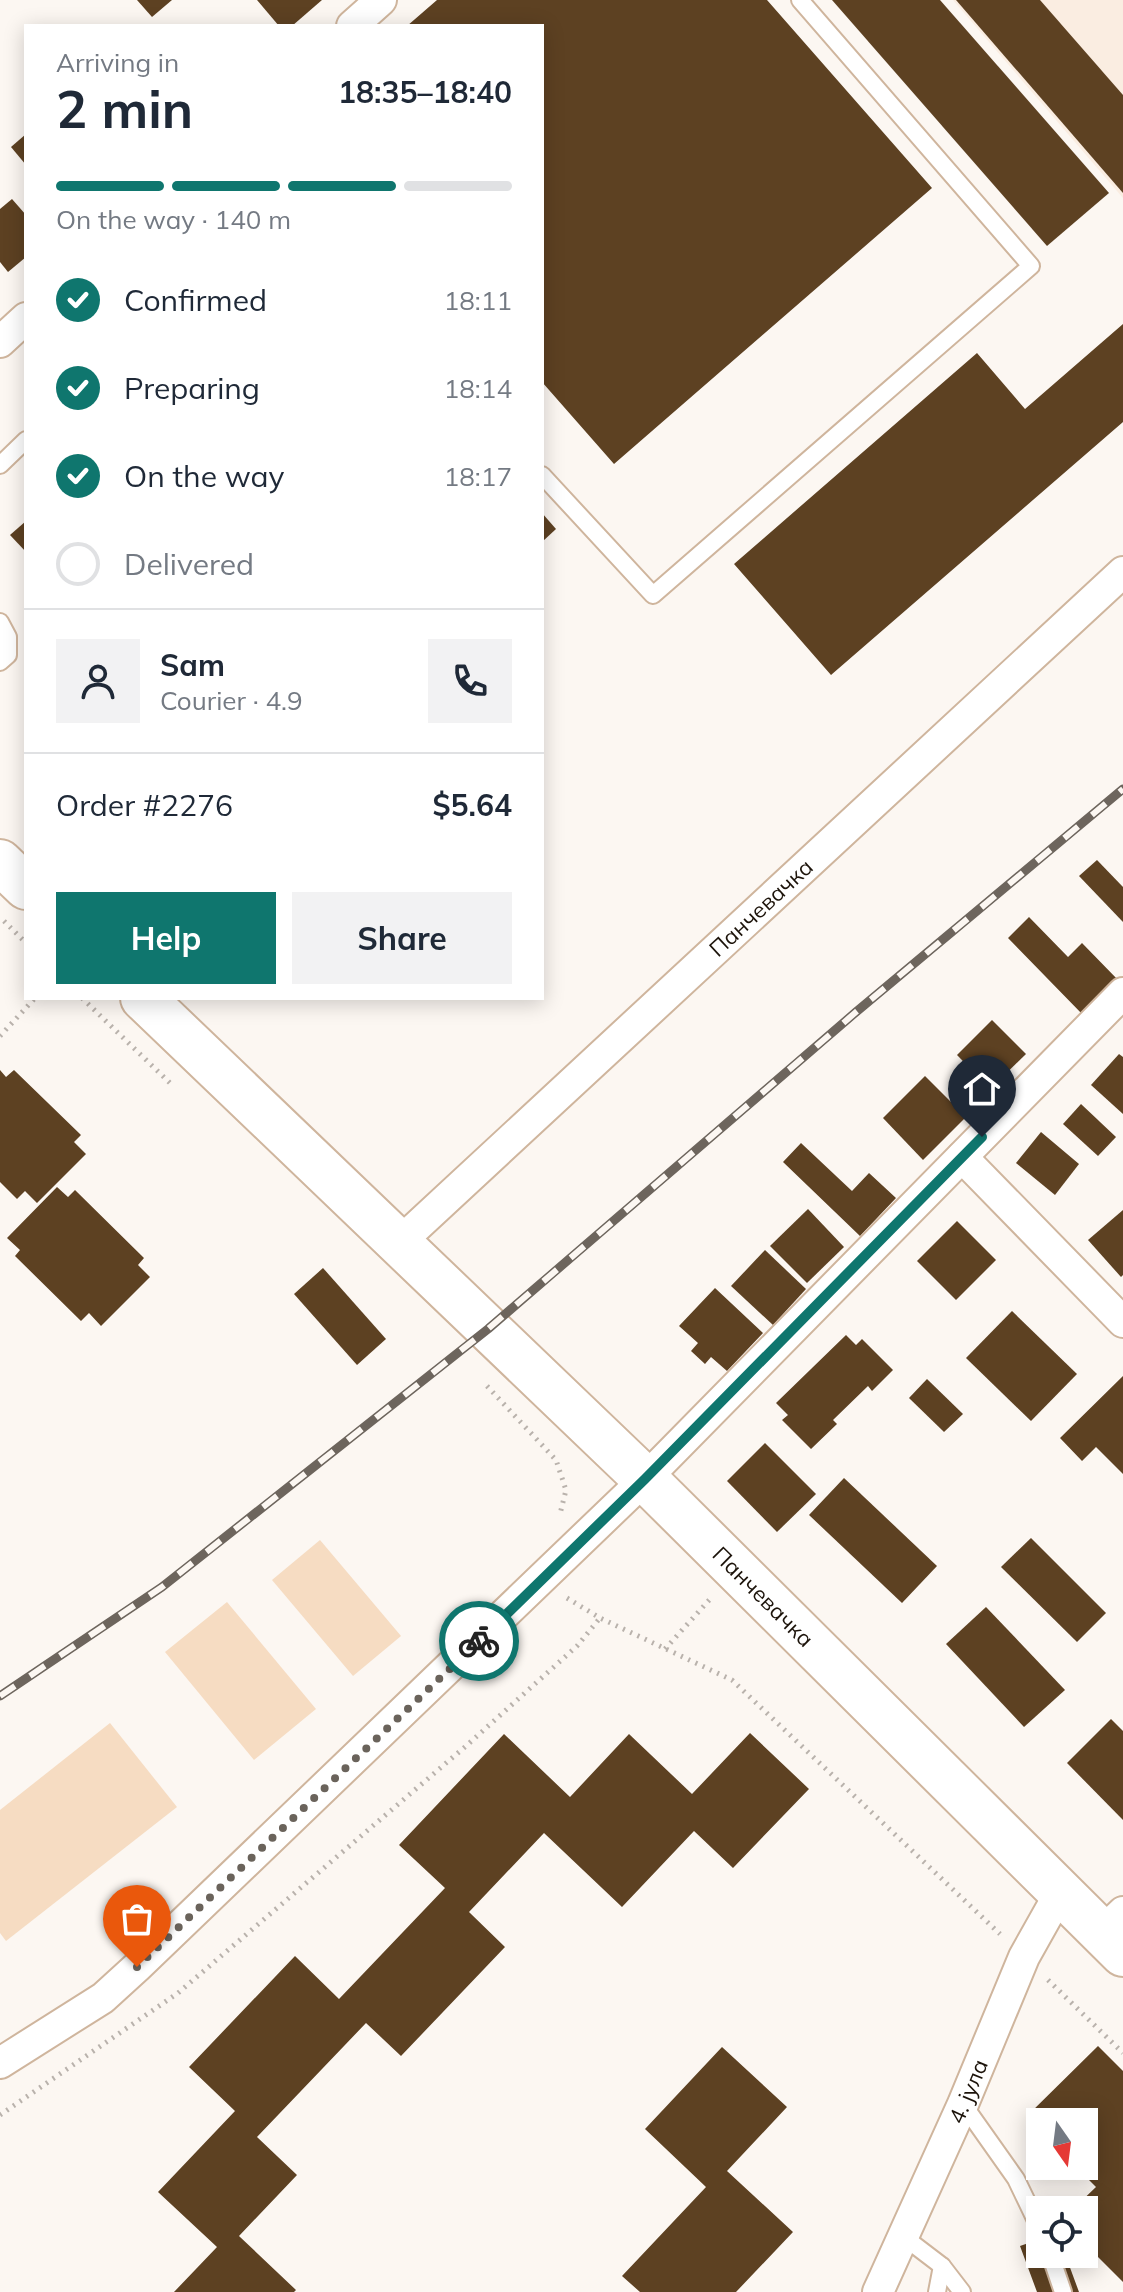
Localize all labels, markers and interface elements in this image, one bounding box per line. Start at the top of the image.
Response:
text: Arriving in [56,46,179,79]
text: 18:35–18:40 [338,73,512,111]
text: 2 min [56,76,193,141]
text: On the way · 140 m [56,203,291,236]
icon: check [56,278,100,322]
text: Confirmed [124,281,267,319]
text: 18:11 [444,284,512,317]
icon: check [56,366,100,410]
text: Preparing [124,369,260,407]
text: 18:14 [444,372,512,405]
icon: check [56,454,100,498]
text: On the way [124,457,284,495]
text: 18:17 [444,460,512,493]
text: Delivered [124,545,254,583]
button: person [56,639,140,723]
button: phone [428,639,512,723]
text: Sam [160,646,225,684]
text: Courier · 4.9 [160,684,303,717]
text: Order #2276 [56,786,233,824]
text: $5.64 [433,786,512,824]
street label: Панчевачка [703,853,819,962]
button: Help [56,892,276,984]
button: Share [292,892,512,984]
pin [948,1055,1016,1137]
icon: home [960,1067,1004,1111]
street label: Панчевачка [707,1540,820,1653]
courier [439,1601,519,1681]
icon: bike [457,1619,501,1663]
pin [103,1885,171,1967]
icon: bag [115,1897,159,1941]
street label: 4. јула [942,2055,994,2128]
north arrow [1026,2108,1098,2180]
map controls [1026,2108,1098,2268]
button: locate [1026,2196,1098,2268]

